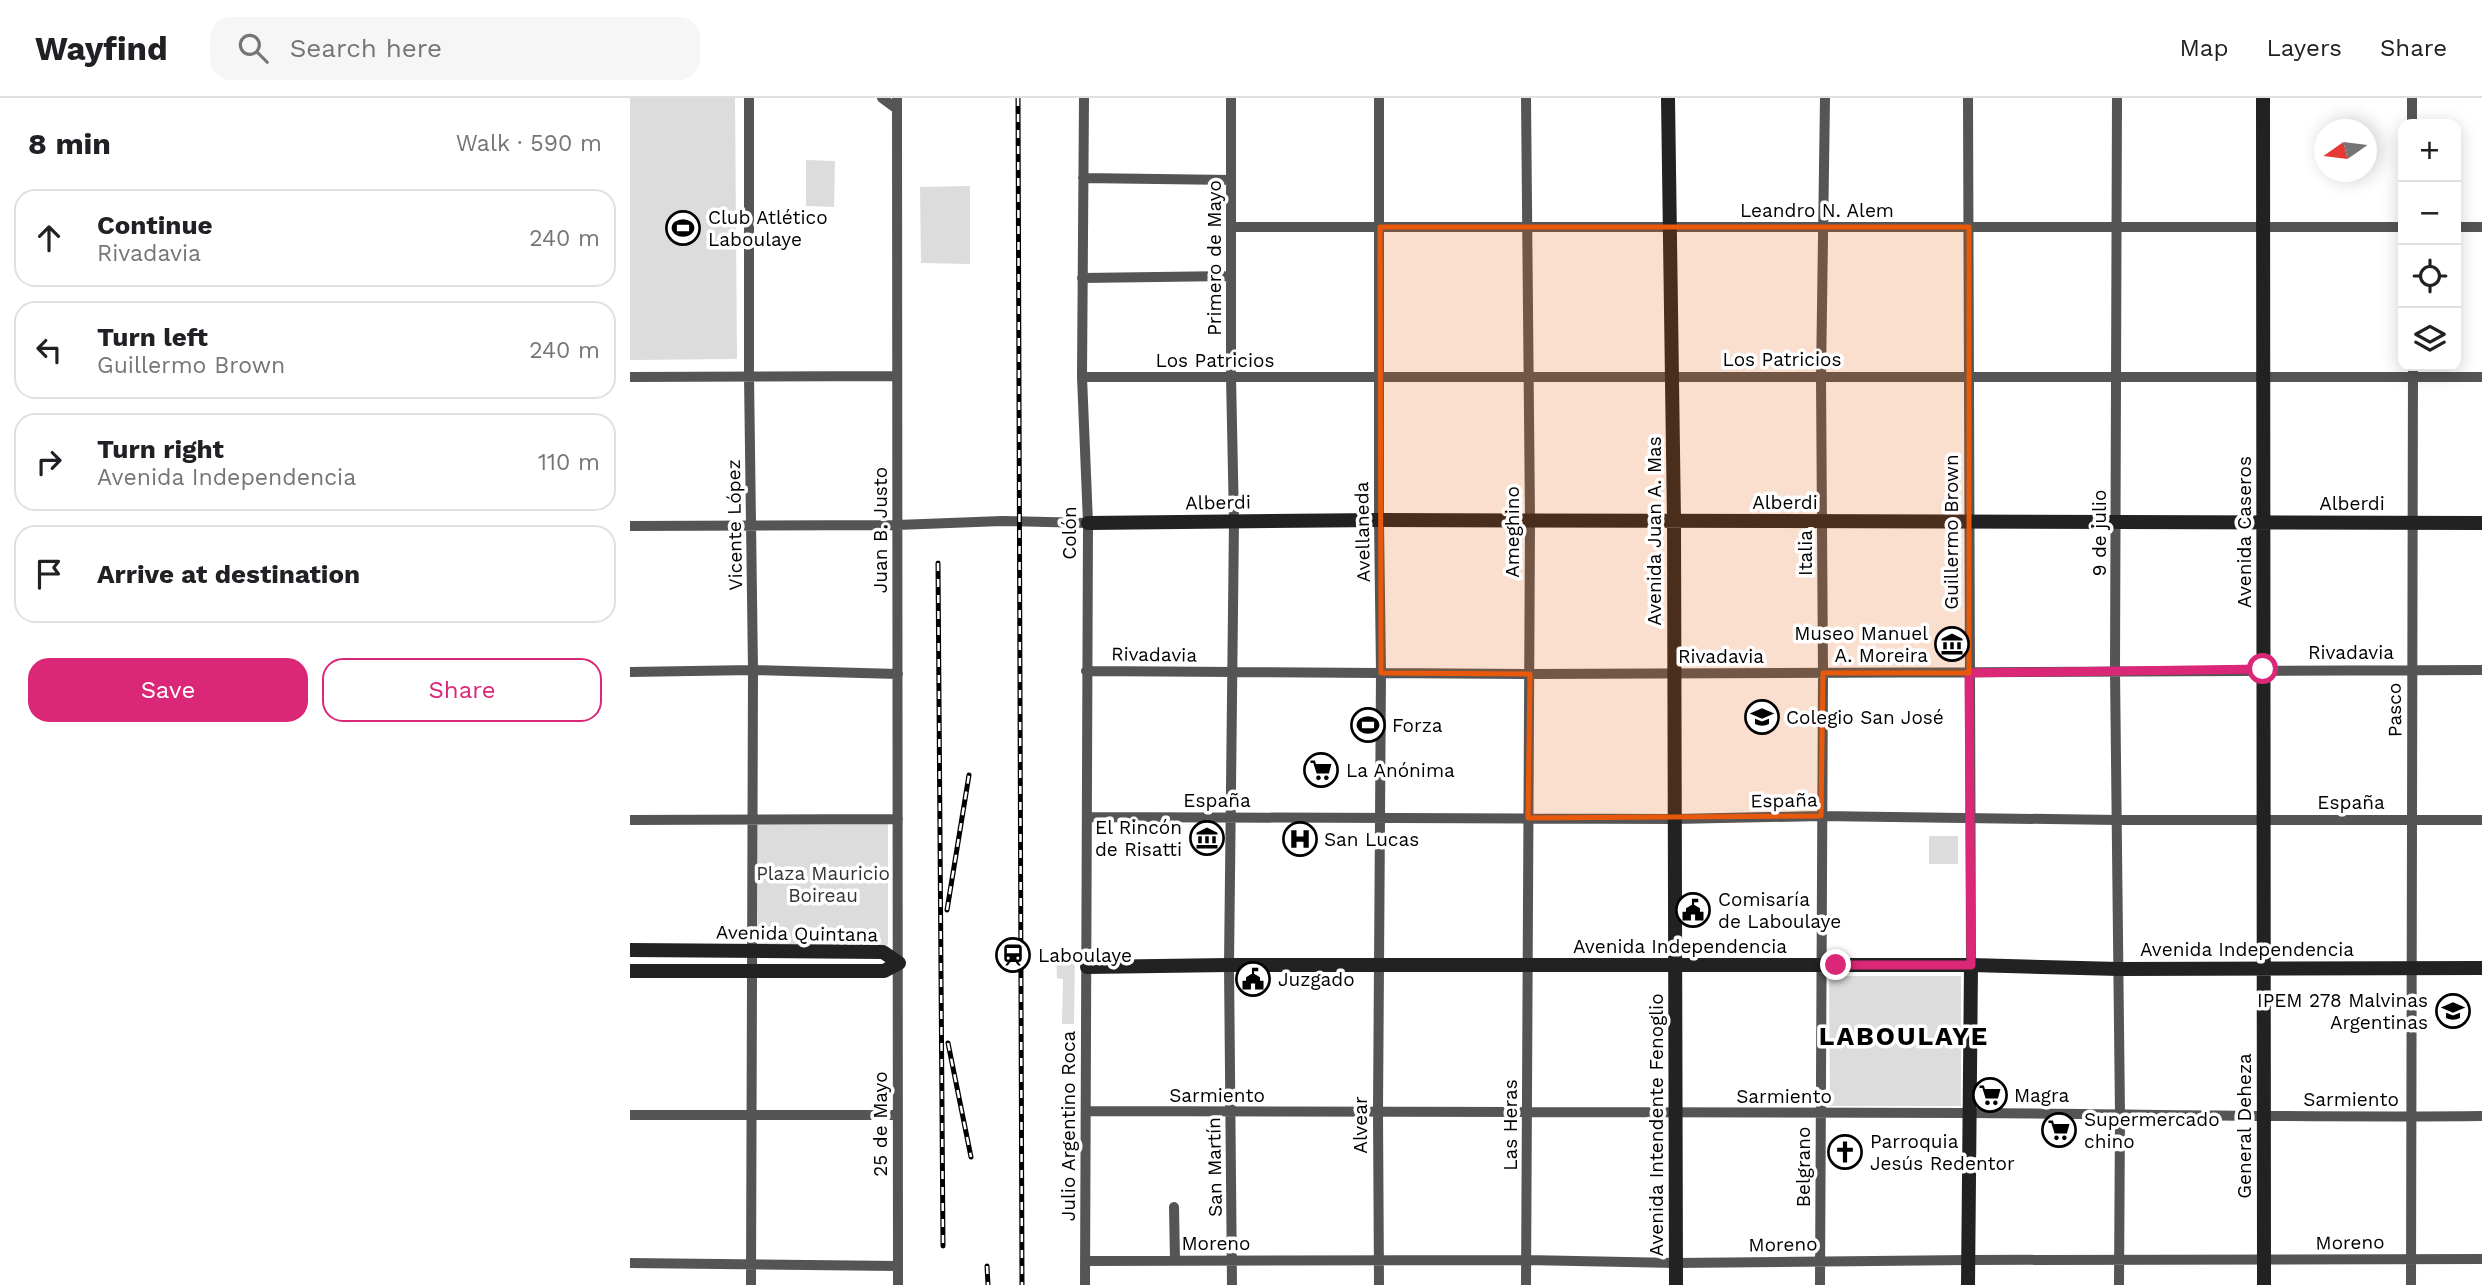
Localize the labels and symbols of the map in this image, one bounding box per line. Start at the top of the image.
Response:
north arrow [2314,119,2377,182]
street label: Primero de Mayo [1203,180,1226,336]
street label: Leandro N. Alem [1740,199,1894,222]
place label: Club Atlético Laboulaye [708,206,828,251]
sports icon: Club Atlético Laboulaye [664,209,702,247]
street label: Los Patricios [1723,348,1841,371]
street label: Los Patricios [1156,349,1274,372]
street label: Avenida Juan A. Mas [1643,436,1666,626]
street label: Guillermo Brown [1940,454,1963,610]
street label: Avenida Caseros [2233,456,2256,608]
street label: Vicente López [722,459,747,591]
street label: Juan B. Justo [869,467,892,593]
street label: Avellaneda [1350,481,1375,582]
street label: Ameghino [1501,486,1524,578]
street label: Alberdi [1185,490,1251,515]
street label: 9 de julio [2088,490,2111,576]
street label: Alberdi [1752,491,1818,514]
street label: Alberdi [2319,492,2385,515]
street label: Colón [1058,506,1081,560]
street label: Italia [1794,530,1817,576]
place label: Museo Manuel A. Moreira [1794,622,1928,667]
museum icon: Museo Manuel A. Moreira [1933,625,1971,663]
street label: Rivadavia [2308,641,2394,664]
street label: Rivadavia [1111,642,1197,667]
street label: Rivadavia [1678,645,1764,668]
route start [2247,653,2278,684]
street label: Pasco [2383,683,2406,737]
school or university icon: Colegio San José [1743,698,1781,736]
sports icon: Forza [1349,706,1387,744]
place label: Colegio San José [1786,706,1944,729]
place label: Forza [1392,714,1443,737]
supermarket icon: La Anónima [1302,751,1340,789]
place label: La Anónima [1346,759,1455,782]
street label: España [1750,788,1818,813]
street label: España [1183,789,1251,812]
street label: España [2317,791,2385,814]
place label: El Rincón de Risatti [1095,816,1182,861]
museum icon: El Rincón de Risatti [1188,819,1226,857]
hospital icon: San Lucas [1281,820,1319,858]
place label: San Lucas [1324,828,1419,851]
park label: Plaza Mauricio Boireau [756,862,890,907]
place label: Comisaría de Laboulaye [1718,888,1841,933]
public building icon: Comisaría de Laboulaye [1674,891,1712,929]
street label: Avenida Quintana [716,921,878,946]
street label: Avenida Independencia [1573,935,1787,958]
station icon: Laboulaye [994,936,1032,974]
street label: Avenida Independencia [2140,938,2354,961]
place label: Laboulaye [1038,944,1132,967]
route end [1820,949,1851,980]
public building icon: Juzgado [1234,960,1272,998]
place label: Juzgado [1278,968,1355,991]
place label: IPEM 278 Malvinas Argentinas [2257,989,2428,1034]
school or university icon: IPEM 278 Malvinas Argentinas [2434,992,2472,1030]
street label: Avenida Intendente Fenoglio [1645,993,1668,1257]
district label: LABOULAYE [1819,1021,1989,1051]
street label: Julio Argentino Roca [1057,1030,1080,1221]
street label: General Deheza [2233,1053,2256,1199]
street label: 25 de Mayo [869,1071,892,1177]
supermarket icon: Magra [1971,1076,2009,1114]
street label: Las Heras [1499,1079,1522,1171]
street label: Sarmiento [1169,1084,1265,1107]
place label: Magra [2014,1084,2069,1107]
street label: Sarmiento [1736,1085,1832,1108]
street label: Sarmiento [2303,1088,2399,1111]
street label: Alvear [1349,1096,1372,1154]
place label: Supermercado chino [2084,1108,2220,1153]
supermarket icon: Supermercado chino [2040,1111,2078,1149]
street label: San Martín [1202,1117,1227,1217]
street label: Belgrano [1792,1127,1815,1207]
place label: Parroquia Jesús Redentor [1870,1130,2015,1175]
church icon: Parroquia Jesús Redentor [1826,1133,1864,1171]
street label: Moreno [2315,1230,2385,1255]
street label: Moreno [1181,1232,1251,1255]
street label: Moreno [1748,1232,1818,1257]

